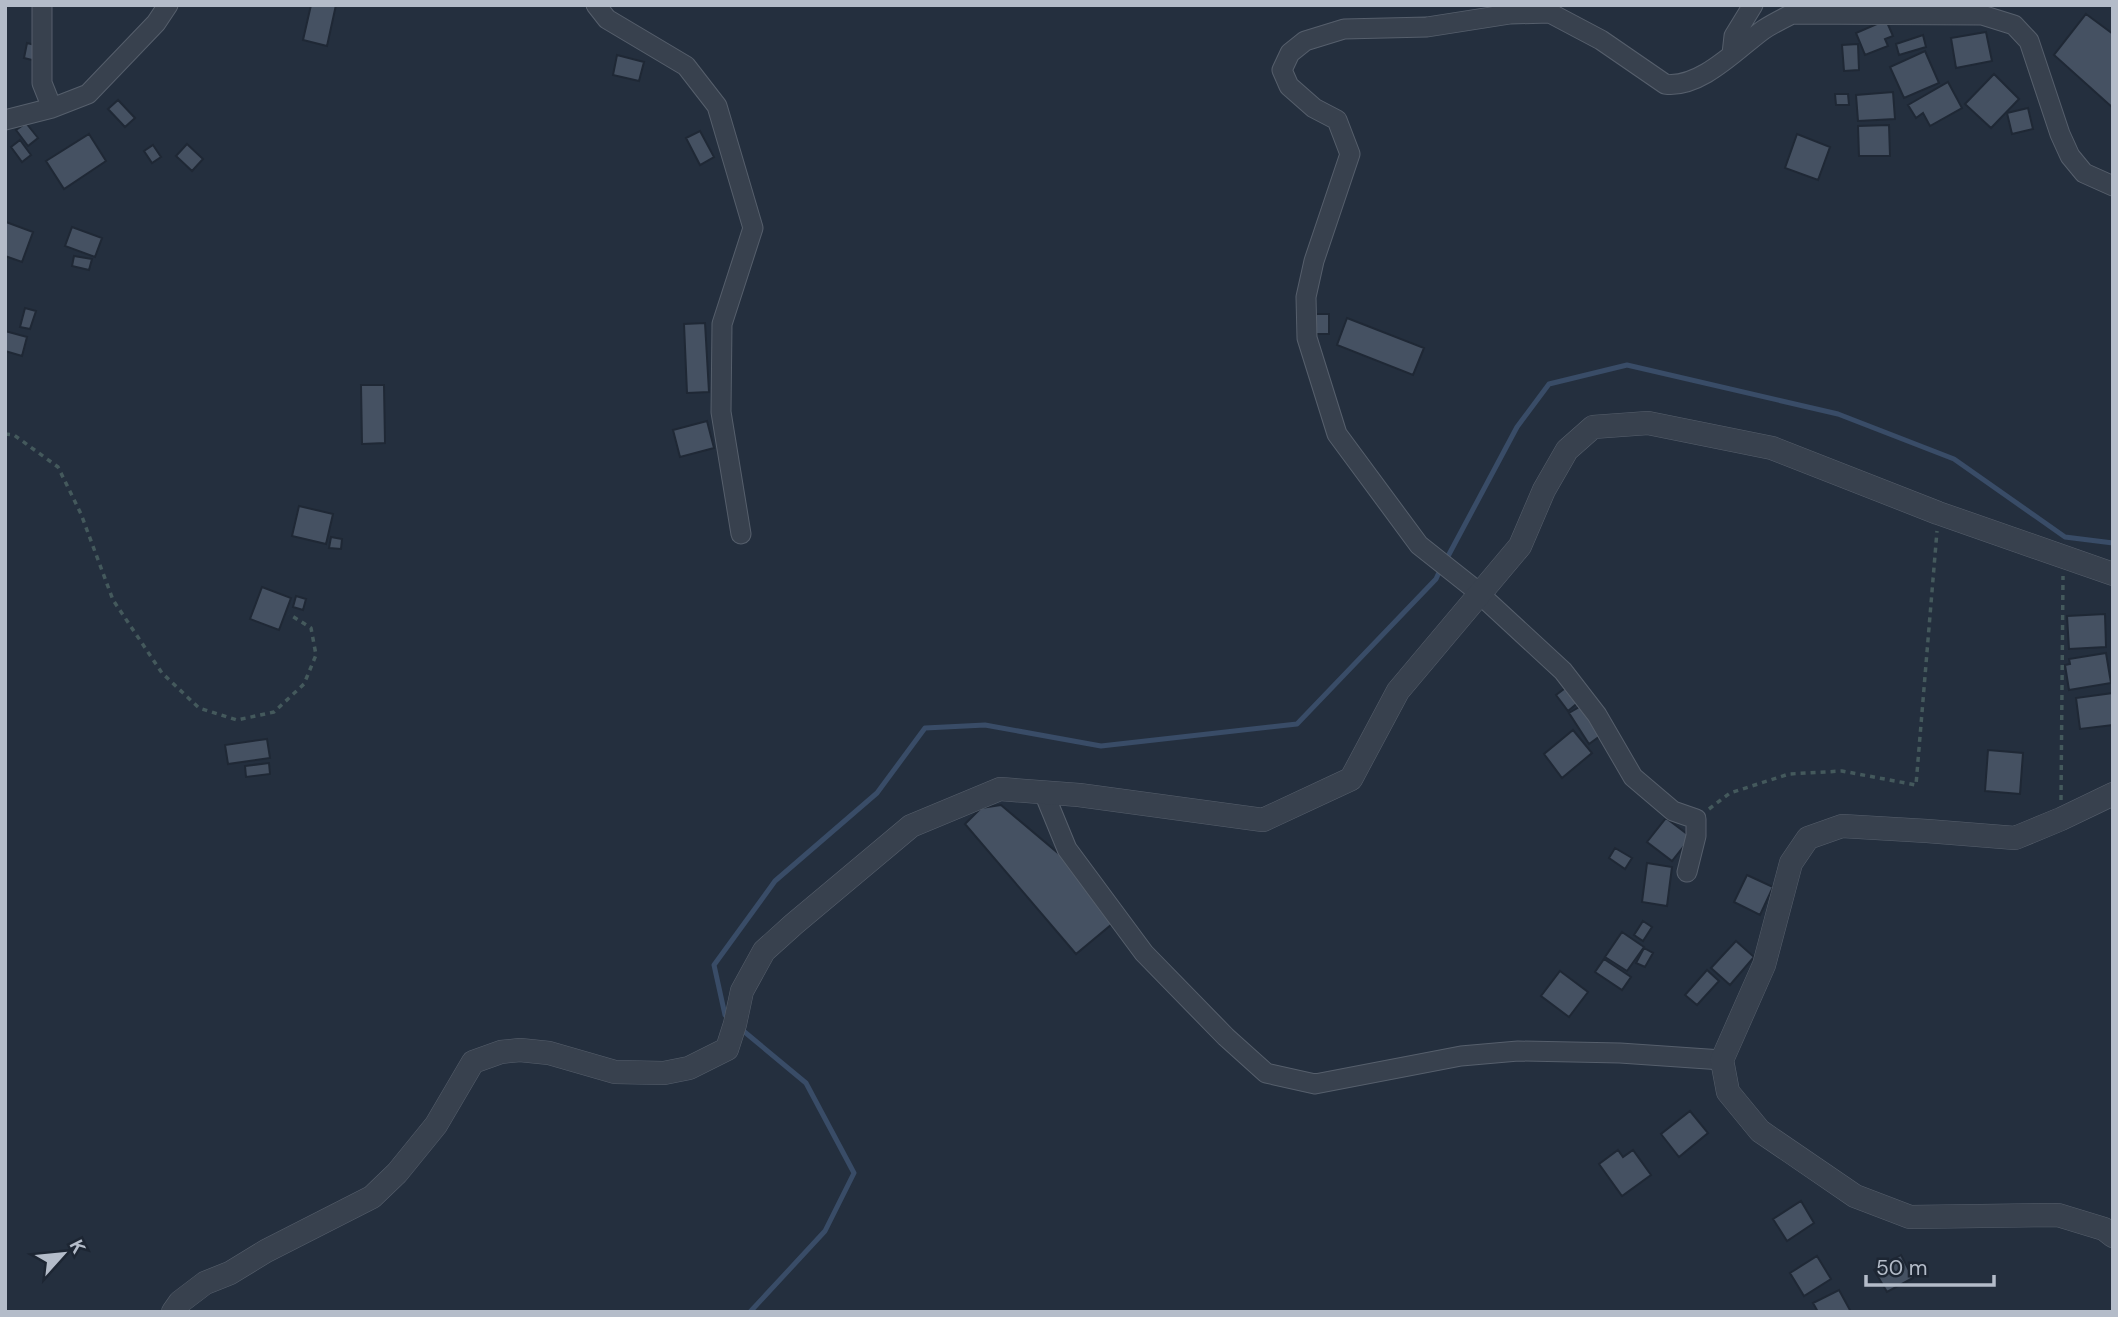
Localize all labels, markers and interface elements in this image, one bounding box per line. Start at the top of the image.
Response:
north arrow [28,1219,98,1289]
text: K [64,1235,92,1258]
scale bar [1866,1244,1994,1288]
text: 50 m [1876,1254,1927,1282]

